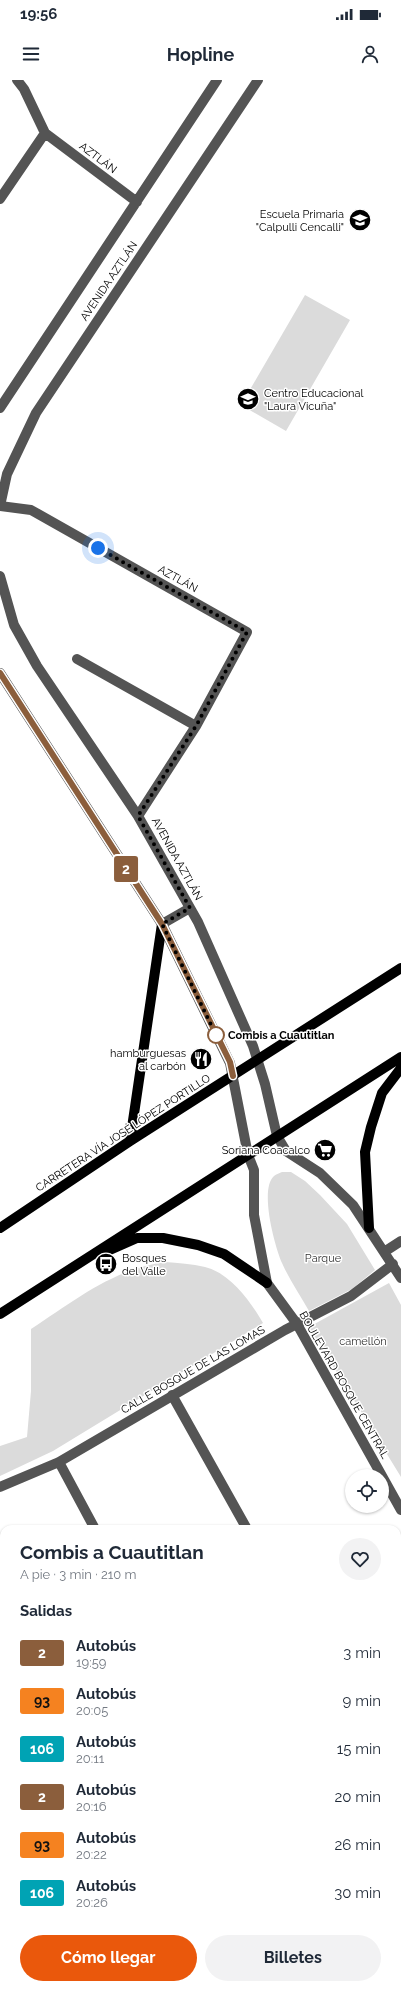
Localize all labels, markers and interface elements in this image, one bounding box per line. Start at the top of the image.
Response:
text: 19:56 [20,5,57,23]
icon: menu [20,43,42,65]
icon: person [359,43,381,65]
text: Hopline [167,44,234,65]
street label: AZTLÁN [77,139,120,176]
school or university icon: Escuela Primaria "Calpulli Cencalli" [347,207,373,233]
place label: Escuela Primaria "Calpulli Cencalli" [256,208,344,234]
street label: AVENIDA AZTLÁN [77,238,140,323]
school or university icon: Centro Educacional "Laura Vicuña" [235,386,261,412]
place label: Centro Educacional "Laura Vicuña" [264,387,363,413]
your location [88,538,108,558]
street label: AZTLÁN [156,562,201,595]
street label: AVENIDA AZTLÁN [149,815,206,903]
line badge: 2 [113,856,139,882]
text: 2 [122,861,130,877]
marker: Combis a Cuautitlan [207,1026,225,1044]
place label: Combis a Cuautitlan [228,1029,335,1042]
restaurant icon: hamburguesas al carbón [188,1046,214,1072]
place label: hamburguesas al carbón [110,1047,186,1073]
street label: CARRETERA VÍA JOSÉ LÓPEZ PORTILLO [33,1071,213,1194]
supermarket icon: Soriana Coacalco [312,1137,338,1163]
place label: Soriana Coacalco [222,1144,310,1157]
bus stop icon: Bosques del Valle [93,1251,119,1277]
place label: Bosques del Valle [122,1252,166,1278]
park label: Parque [305,1252,342,1265]
street label: BOULEVARD BOSQUE CENTRAL [296,1309,392,1461]
street label: CALLE BOSQUE DE LAS LOMAS [119,1323,268,1417]
park label: camellón [339,1335,387,1348]
map controls [345,1469,389,1513]
button: locate [345,1469,389,1513]
button: heart [339,1538,381,1580]
text: Combis a Cuautitlan [20,1541,204,1563]
text: A pie · 3 min · 210 m [20,1567,137,1582]
text: Salidas [20,1602,72,1620]
text: Autobús [76,1637,136,1655]
text: 3 min [343,1644,381,1662]
text: 2 [38,1645,46,1661]
text: 19:59 [76,1655,106,1670]
text: Autobús [76,1685,136,1703]
text: 9 min [343,1692,381,1710]
text: 93 [34,1693,50,1709]
text: 20:05 [76,1703,108,1718]
text: Autobús [76,1733,136,1751]
text: 15 min [337,1740,381,1758]
text: 106 [30,1741,54,1757]
text: 20:11 [76,1751,104,1766]
text: Autobús [76,1781,136,1799]
text: 20 min [334,1788,381,1806]
text: 2 [38,1789,46,1805]
text: 20:16 [76,1799,107,1814]
text: Autobús [76,1829,136,1847]
text: 26 min [335,1836,381,1854]
text: 93 [34,1837,50,1853]
text: 20:22 [76,1847,107,1862]
text: Autobús [76,1877,136,1895]
text: 30 min [334,1884,381,1902]
text: 106 [30,1885,54,1901]
text: 20:26 [76,1895,108,1910]
button: Cómo llegar [20,1935,197,1981]
button: Billetes [205,1935,381,1981]

